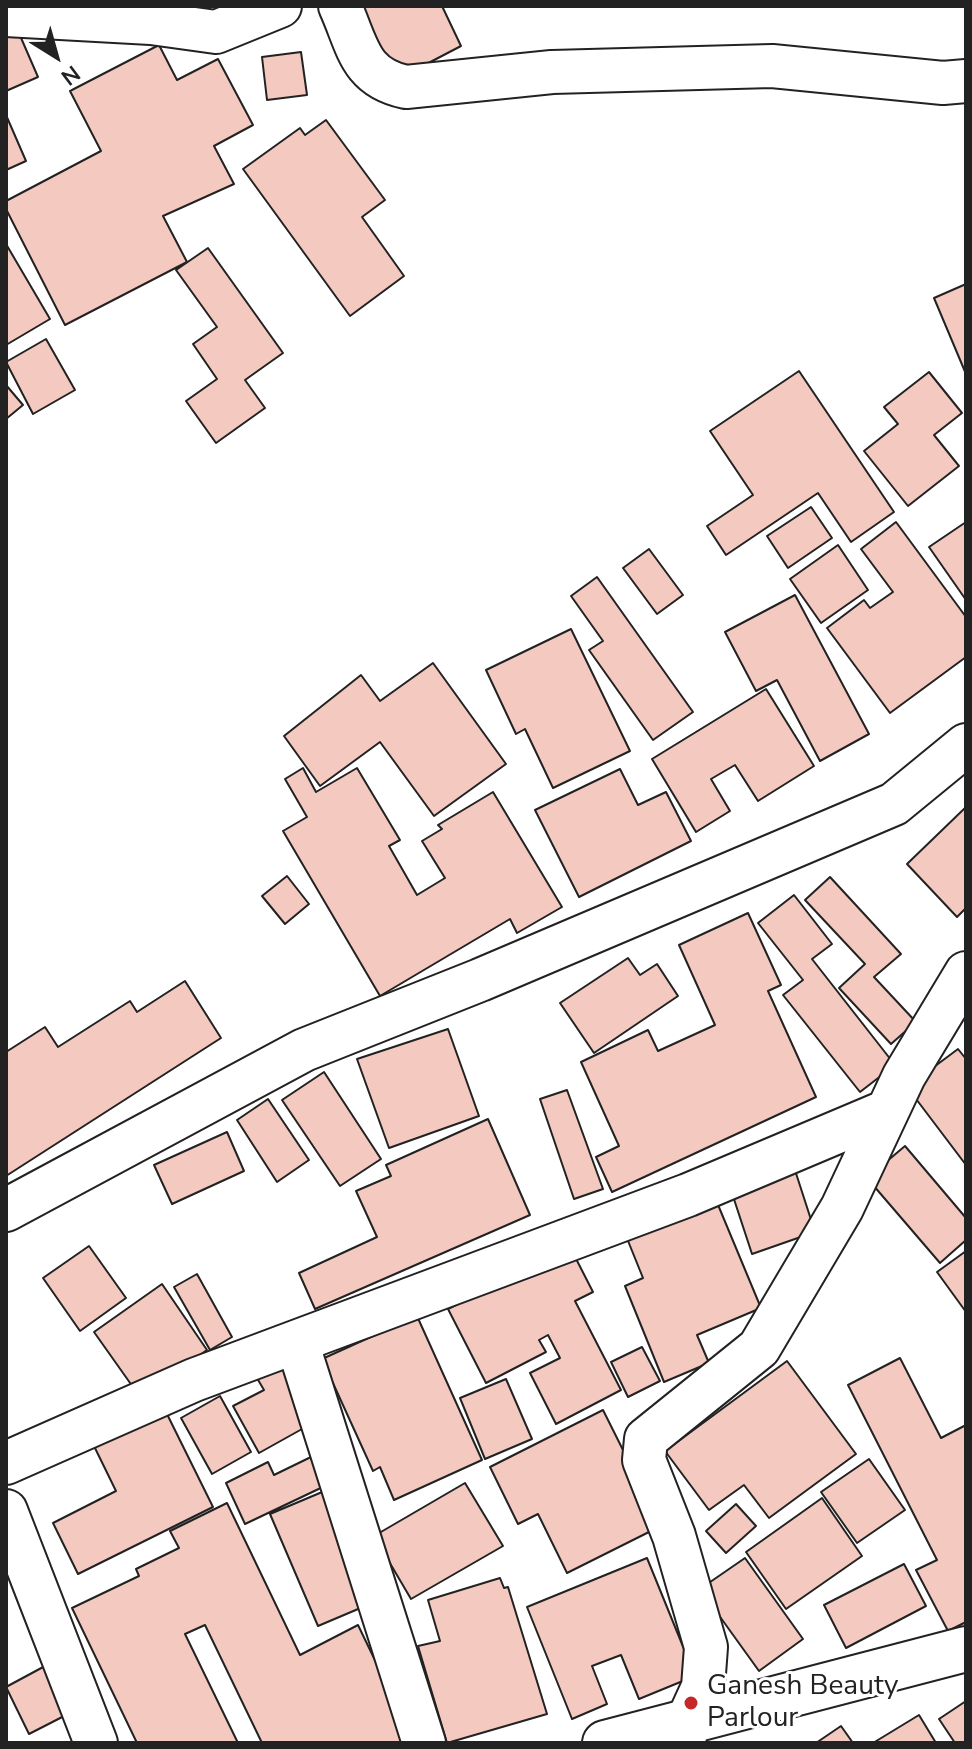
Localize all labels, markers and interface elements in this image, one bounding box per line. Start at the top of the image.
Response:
north arrow [16,16,96,96]
text: N [55,58,86,92]
place label: Ganesh Beauty Parlour [707,1670,898,1736]
marker: Ganesh Beauty Parlour [682,1694,700,1712]

